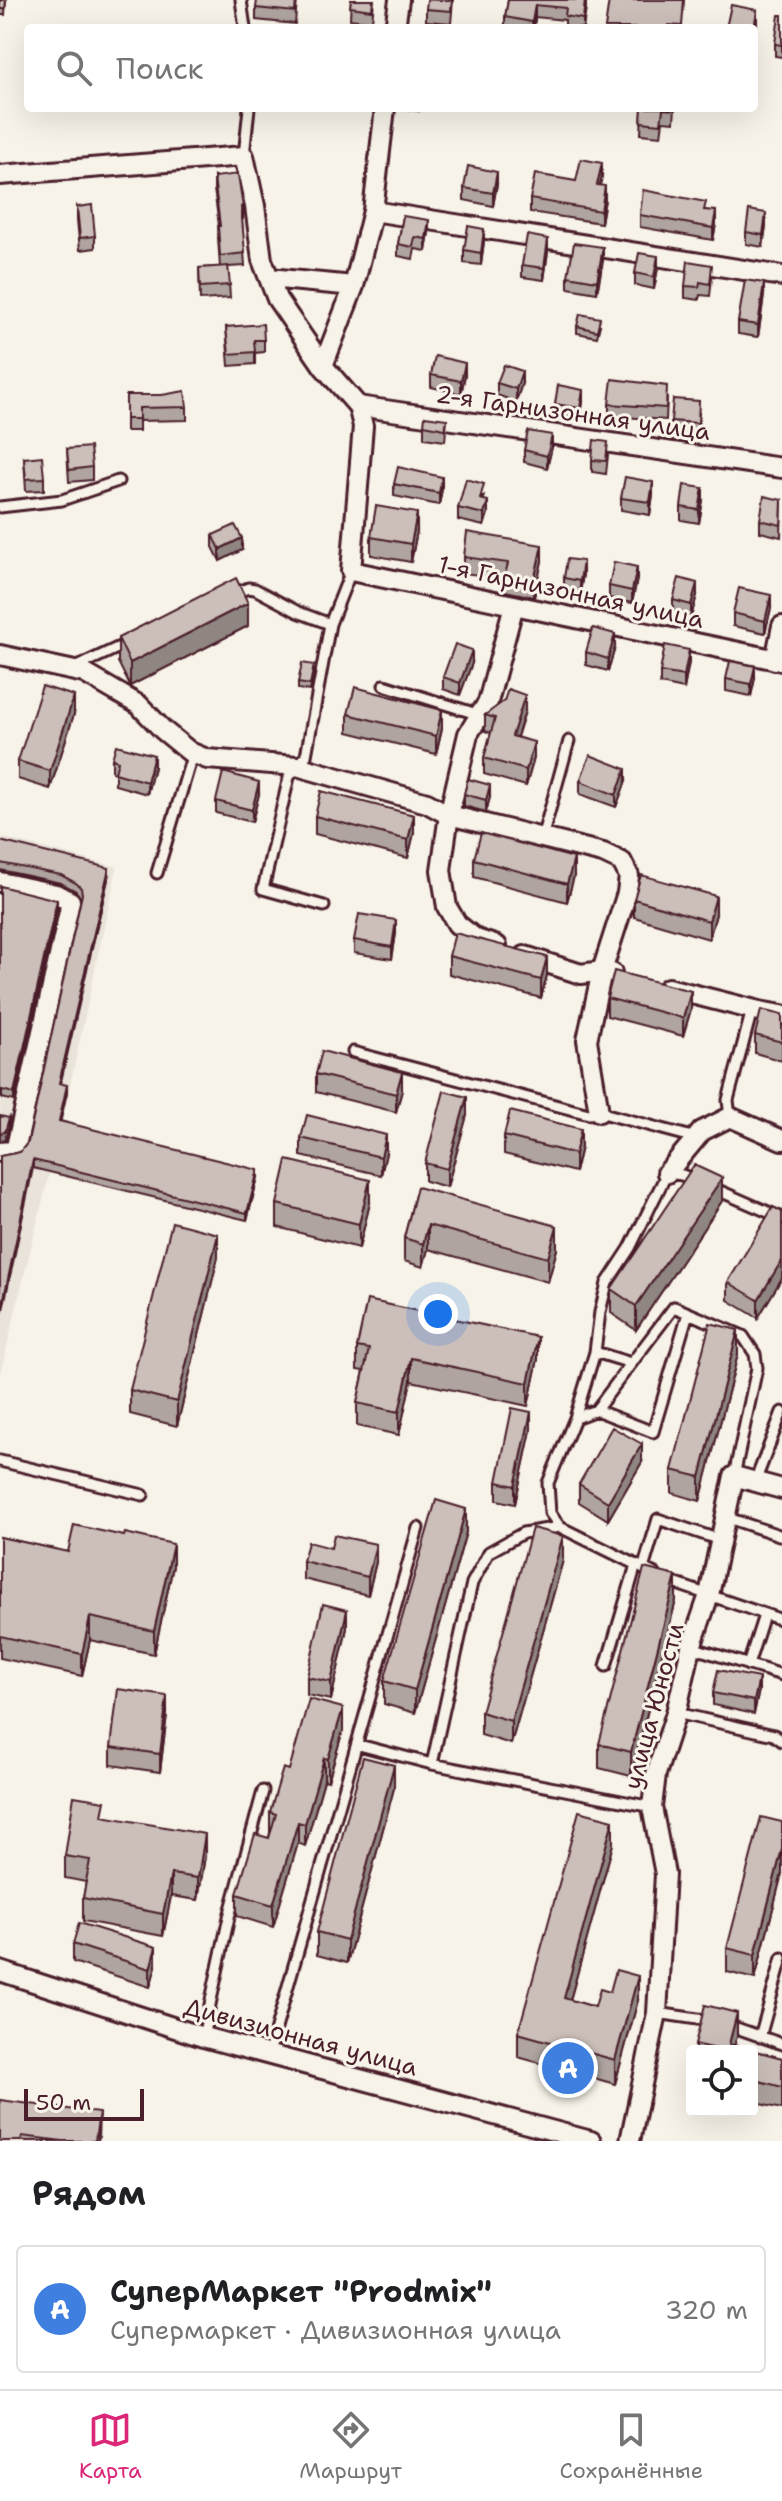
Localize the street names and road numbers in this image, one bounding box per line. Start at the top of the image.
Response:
street label: 2-я Гарнизонная улица [434,378,712,448]
street label: 1-я Гарнизонная улица [435,548,707,636]
street label: улица Юности [616,1619,692,1793]
street label: Дивизионная улица [181,1990,421,2084]

